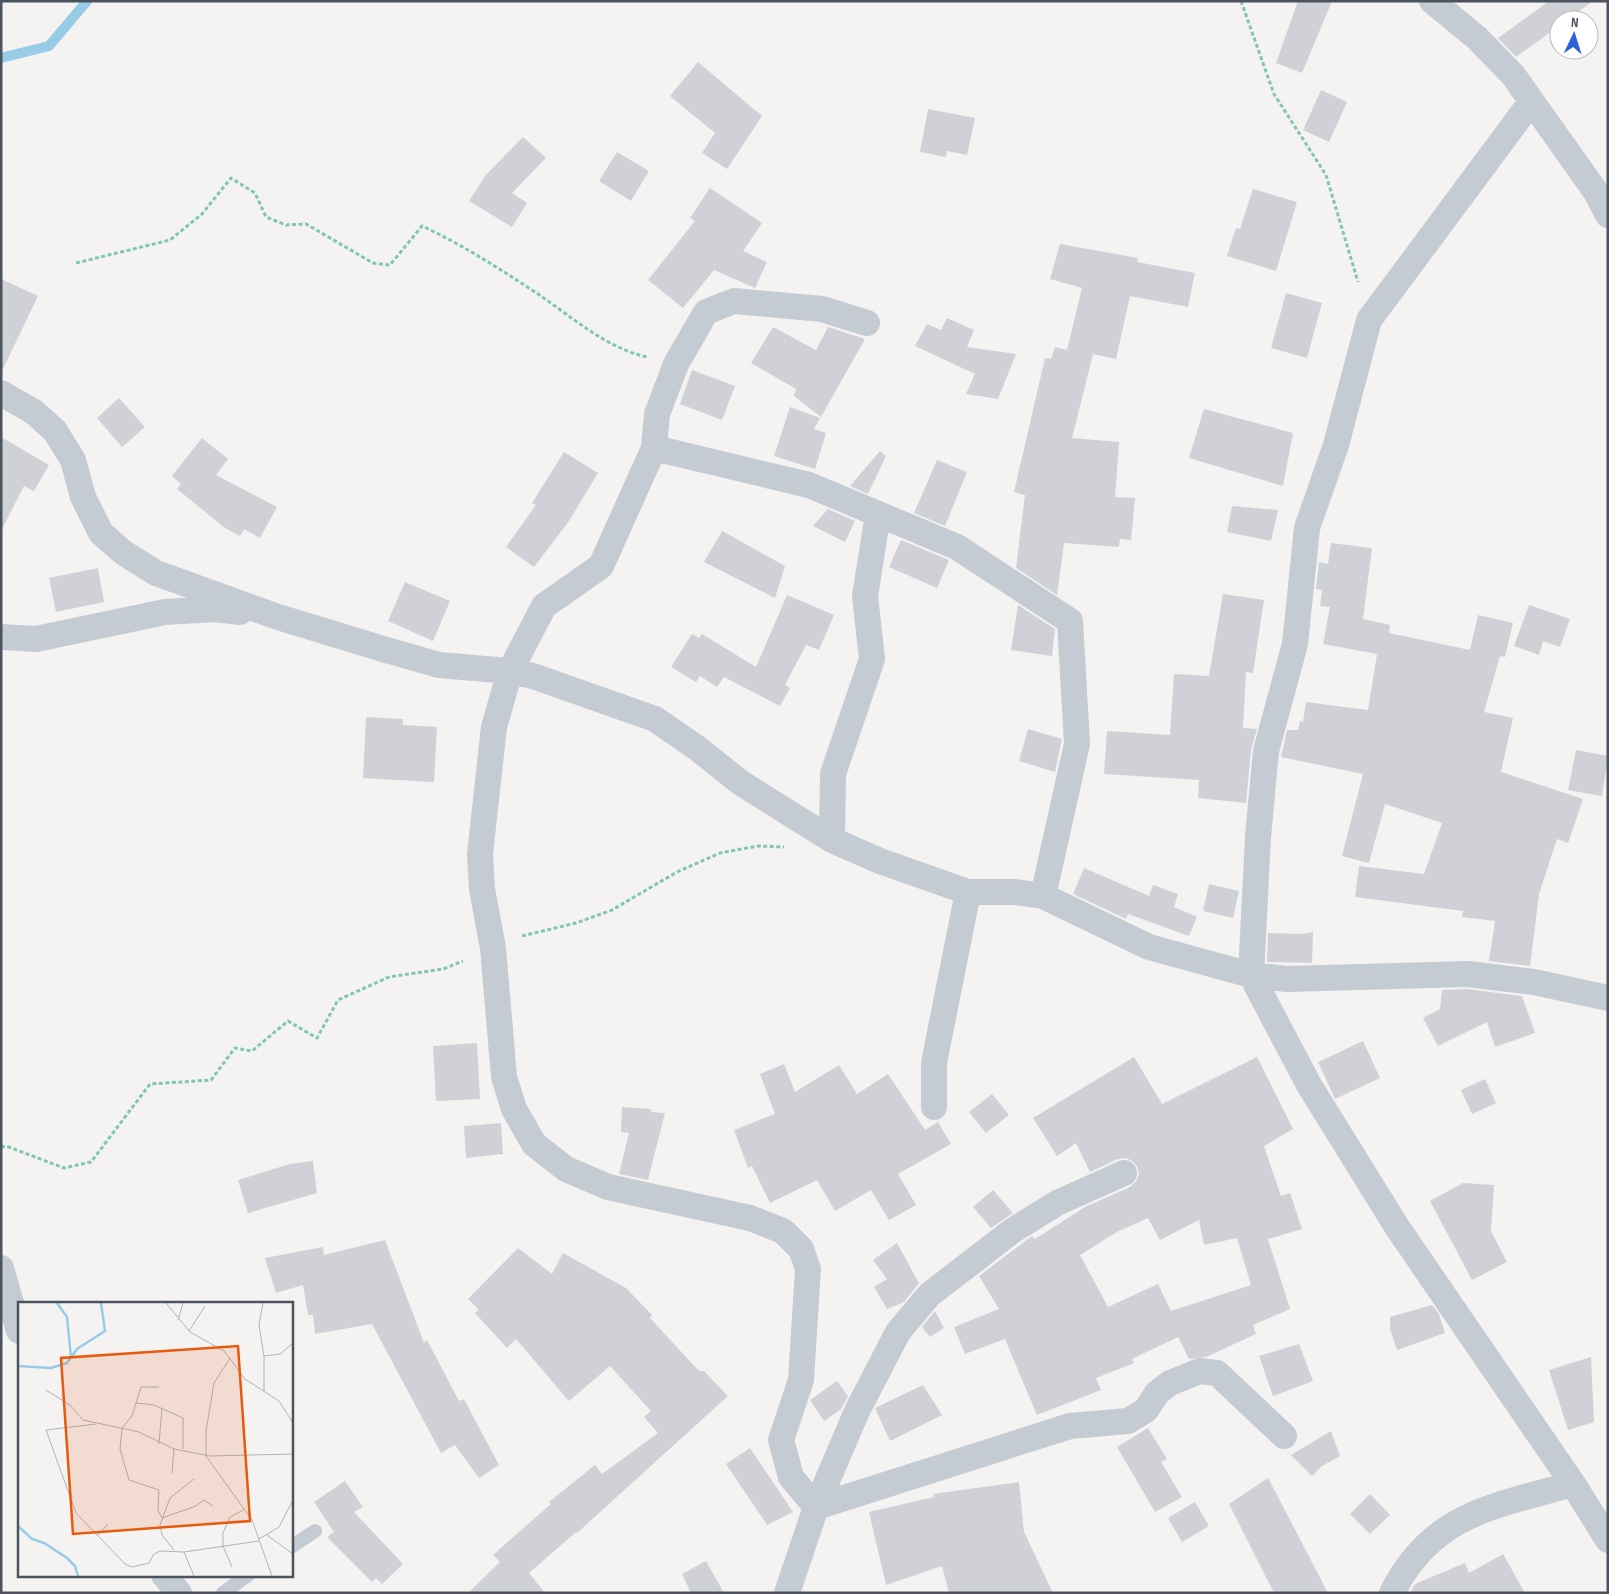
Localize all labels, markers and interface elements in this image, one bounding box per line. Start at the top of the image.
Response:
north arrow [1549,10,1599,60]
text: N [1571,14,1579,31]
inset map [18,1302,292,1576]

